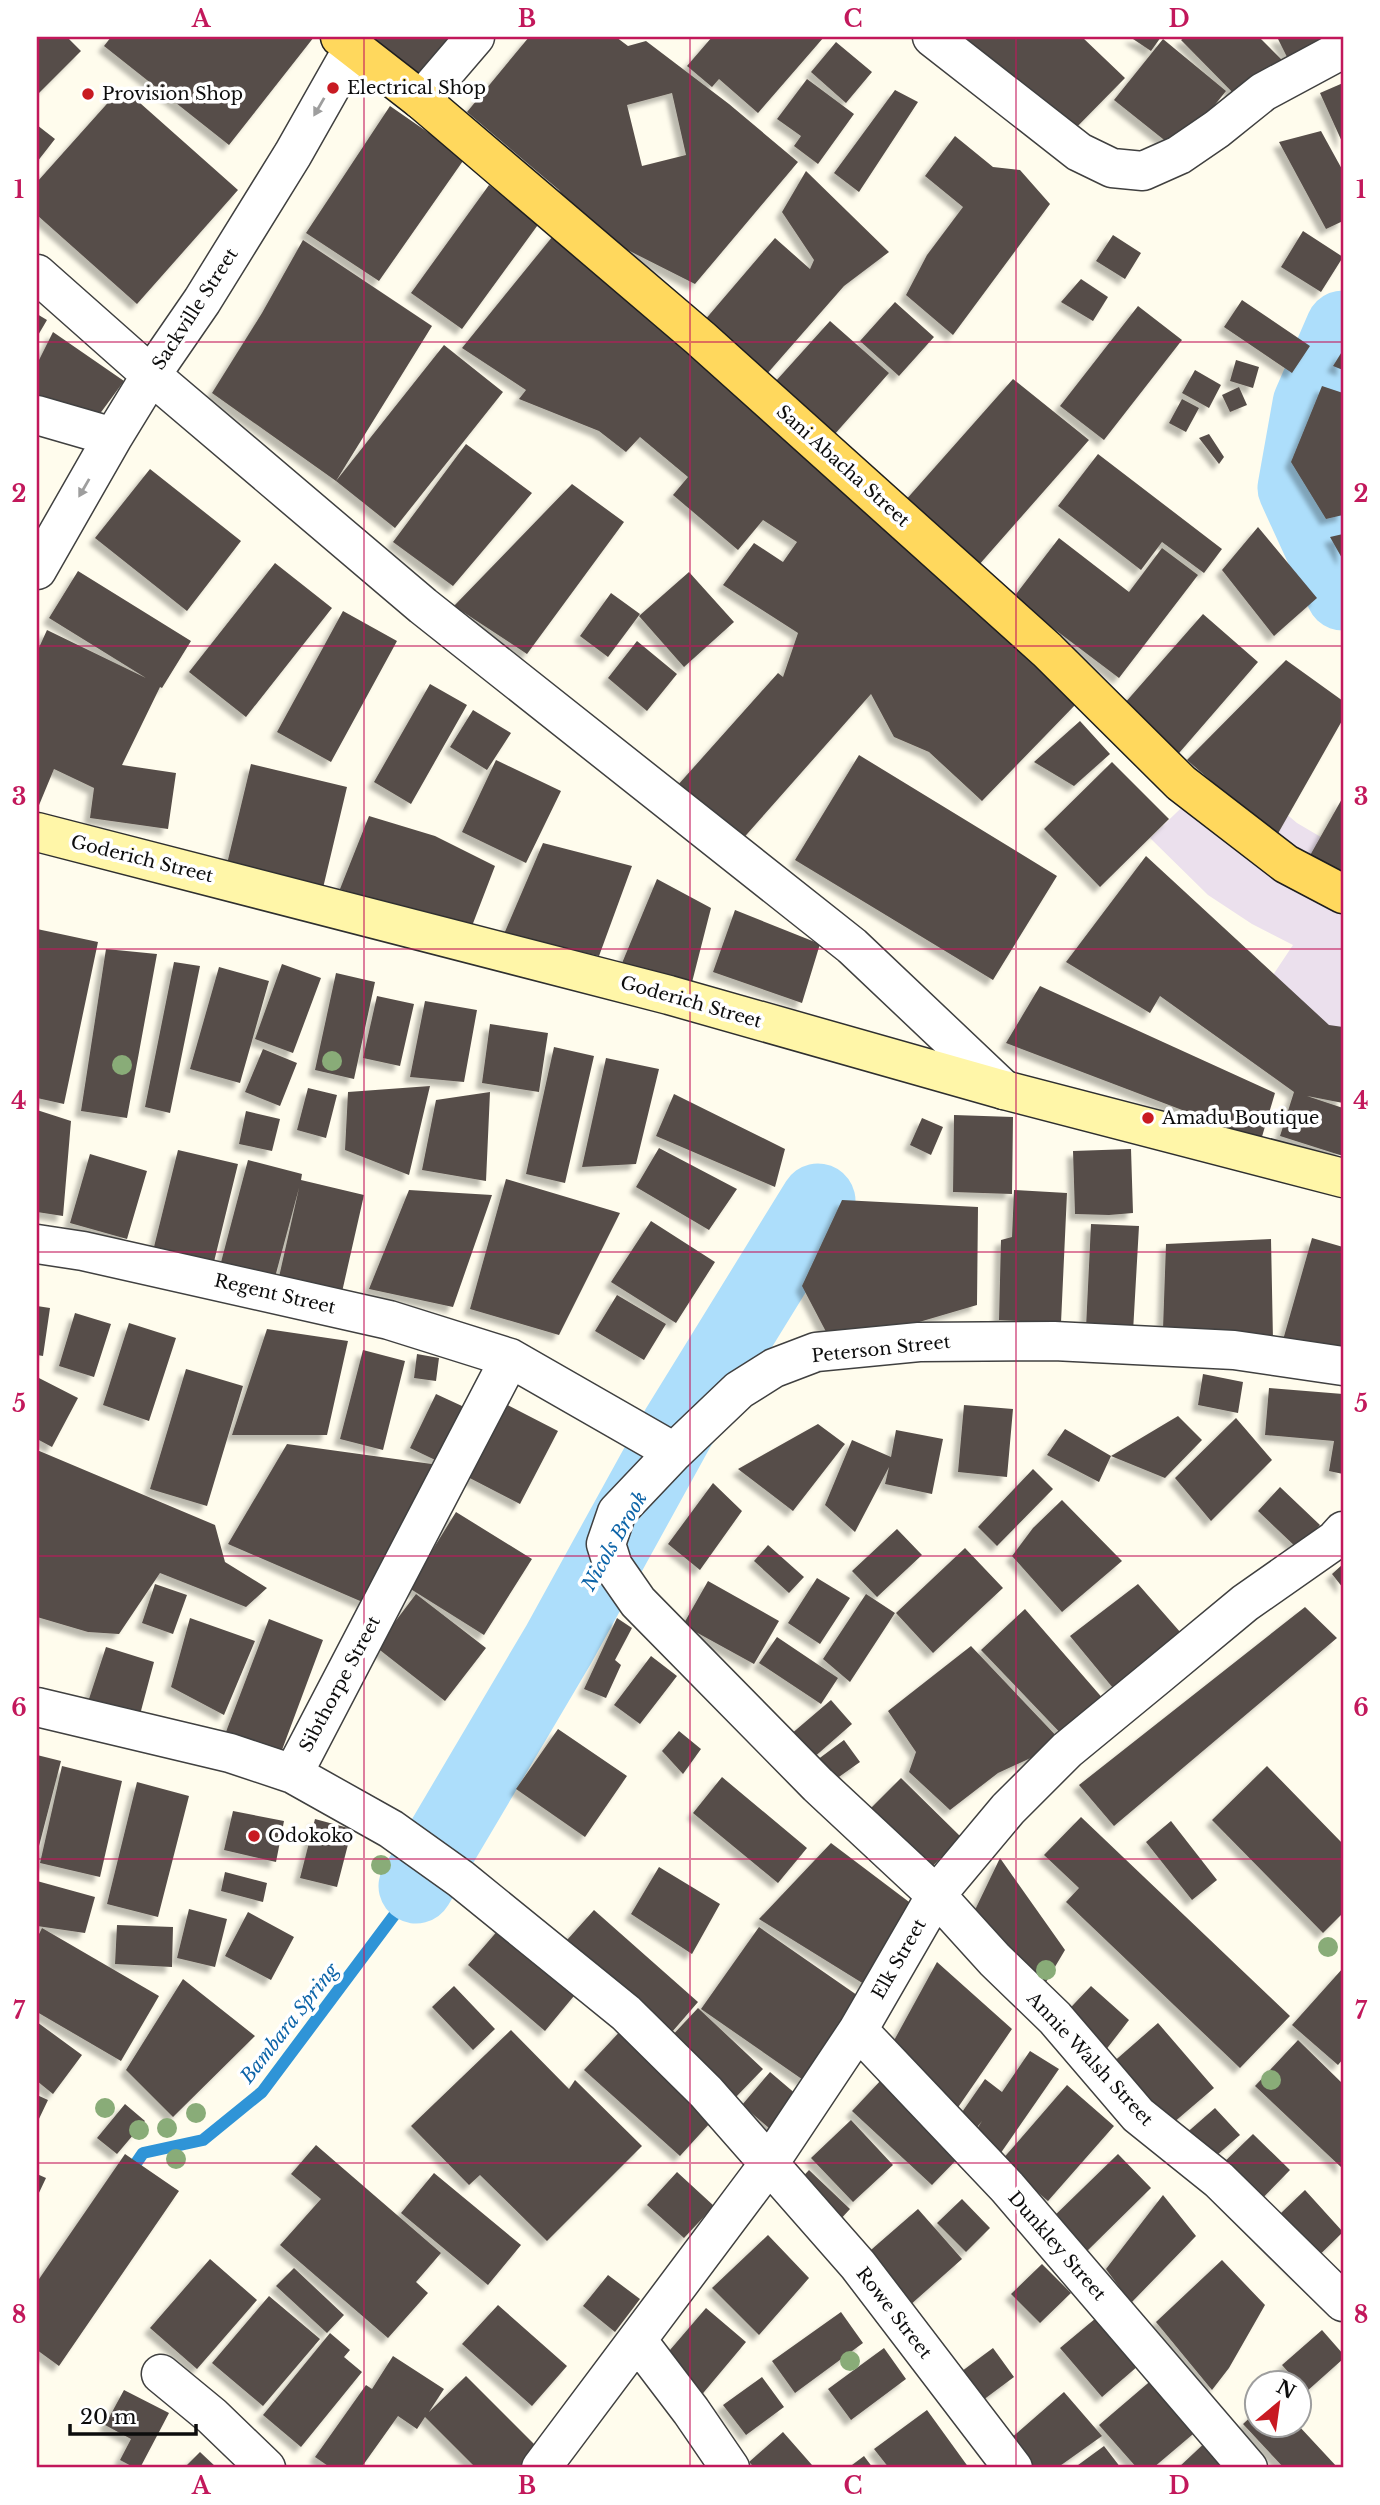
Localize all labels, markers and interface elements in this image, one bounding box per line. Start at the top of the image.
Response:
text: A [191,5,212,33]
text: B [518,5,536,33]
text: C [844,5,862,33]
text: D [1168,5,1190,33]
place label: Electrical Shop [347,77,486,99]
marker: Electrical Shop [325,80,341,96]
place label: Provision Shop [102,83,243,105]
marker: Provision Shop [80,86,96,102]
one-way arrow [313,97,325,117]
text: 1 [14,176,24,204]
text: 1 [1356,176,1366,204]
street label: Sackville Street [147,244,243,374]
street label: Sani Abacha Street [772,401,914,532]
one-way arrow [78,478,90,498]
text: 2 [12,480,26,508]
text: 2 [1354,480,1368,508]
text: 3 [12,783,26,811]
text: 3 [1354,783,1368,811]
street label: Goderich Street [69,831,216,887]
street label: Goderich Street [618,971,764,1033]
text: 4 [11,1087,27,1115]
text: 4 [1353,1087,1369,1115]
place label: Amadu Boutique [1161,1107,1319,1129]
marker: Amadu Boutique [1140,1110,1156,1126]
street label: Regent Street [212,1269,338,1319]
street label: Peterson Street [810,1331,952,1367]
text: 5 [12,1390,26,1418]
text: 5 [1354,1390,1368,1418]
water label: Nicols Brook [576,1488,652,1596]
street label: Sibthorpe Street [295,1612,385,1756]
text: 6 [11,1694,27,1722]
text: 6 [1353,1694,1369,1722]
place label: Odokoko [268,1825,353,1847]
marker: Odokoko [246,1828,262,1844]
street label: Elk Street [867,1915,931,2003]
water label: Bambara Spring [235,1958,344,2088]
street label: Annie Walsh Street [1022,1987,1158,2131]
text: 7 [13,1997,26,2025]
text: 7 [1355,1997,1368,2025]
street label: Dunkley Street [1004,2187,1111,2305]
street label: Rowe Street [851,2263,937,2363]
text: 8 [12,2301,26,2329]
text: 8 [1354,2301,1368,2329]
north arrow [1244,2368,1314,2438]
text: N [1273,2375,1300,2404]
scale bar [70,2393,196,2437]
text: 20 m [80,2404,137,2430]
text: A [191,2472,212,2500]
text: B [518,2472,536,2500]
text: C [844,2472,862,2500]
text: D [1168,2472,1190,2500]

